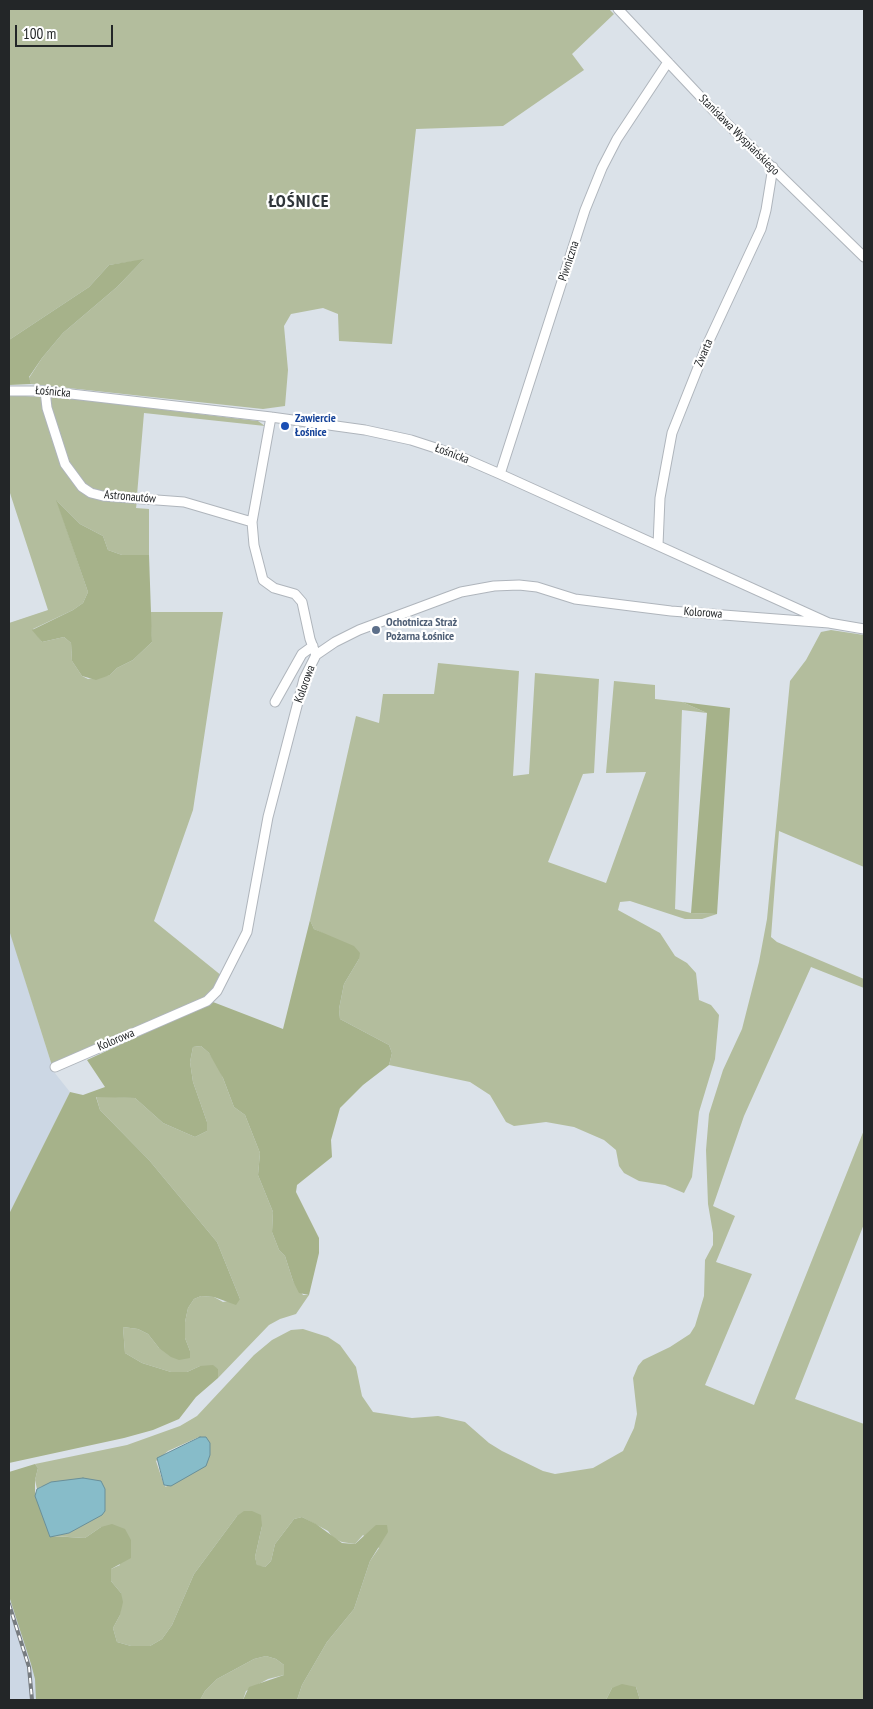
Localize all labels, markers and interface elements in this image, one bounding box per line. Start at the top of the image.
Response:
scale bar [18,15,115,47]
text: 100 m [23,24,56,43]
street label: Stanisława Wyspiańskiego [696,92,782,178]
district label: ŁOŚNICE [268,191,330,213]
street label: Piwniczna [556,239,582,283]
street label: Zwarta [692,337,716,369]
street label: Łośnicka [35,383,71,401]
place label: Zawiercie Łośnice [295,412,336,440]
marker: Zawiercie Łośnice [279,420,291,432]
street label: Łośnicka [433,441,471,467]
street label: Astronautów [103,488,157,506]
street label: Kolorowa [683,604,723,622]
place label: Ochotnicza Straż Pożarna Łośnice [386,616,457,644]
marker: Ochotnicza Straż Pożarna Łośnice [370,624,382,636]
street label: Kolorowa [292,663,318,705]
street label: Kolorowa [95,1026,137,1054]

